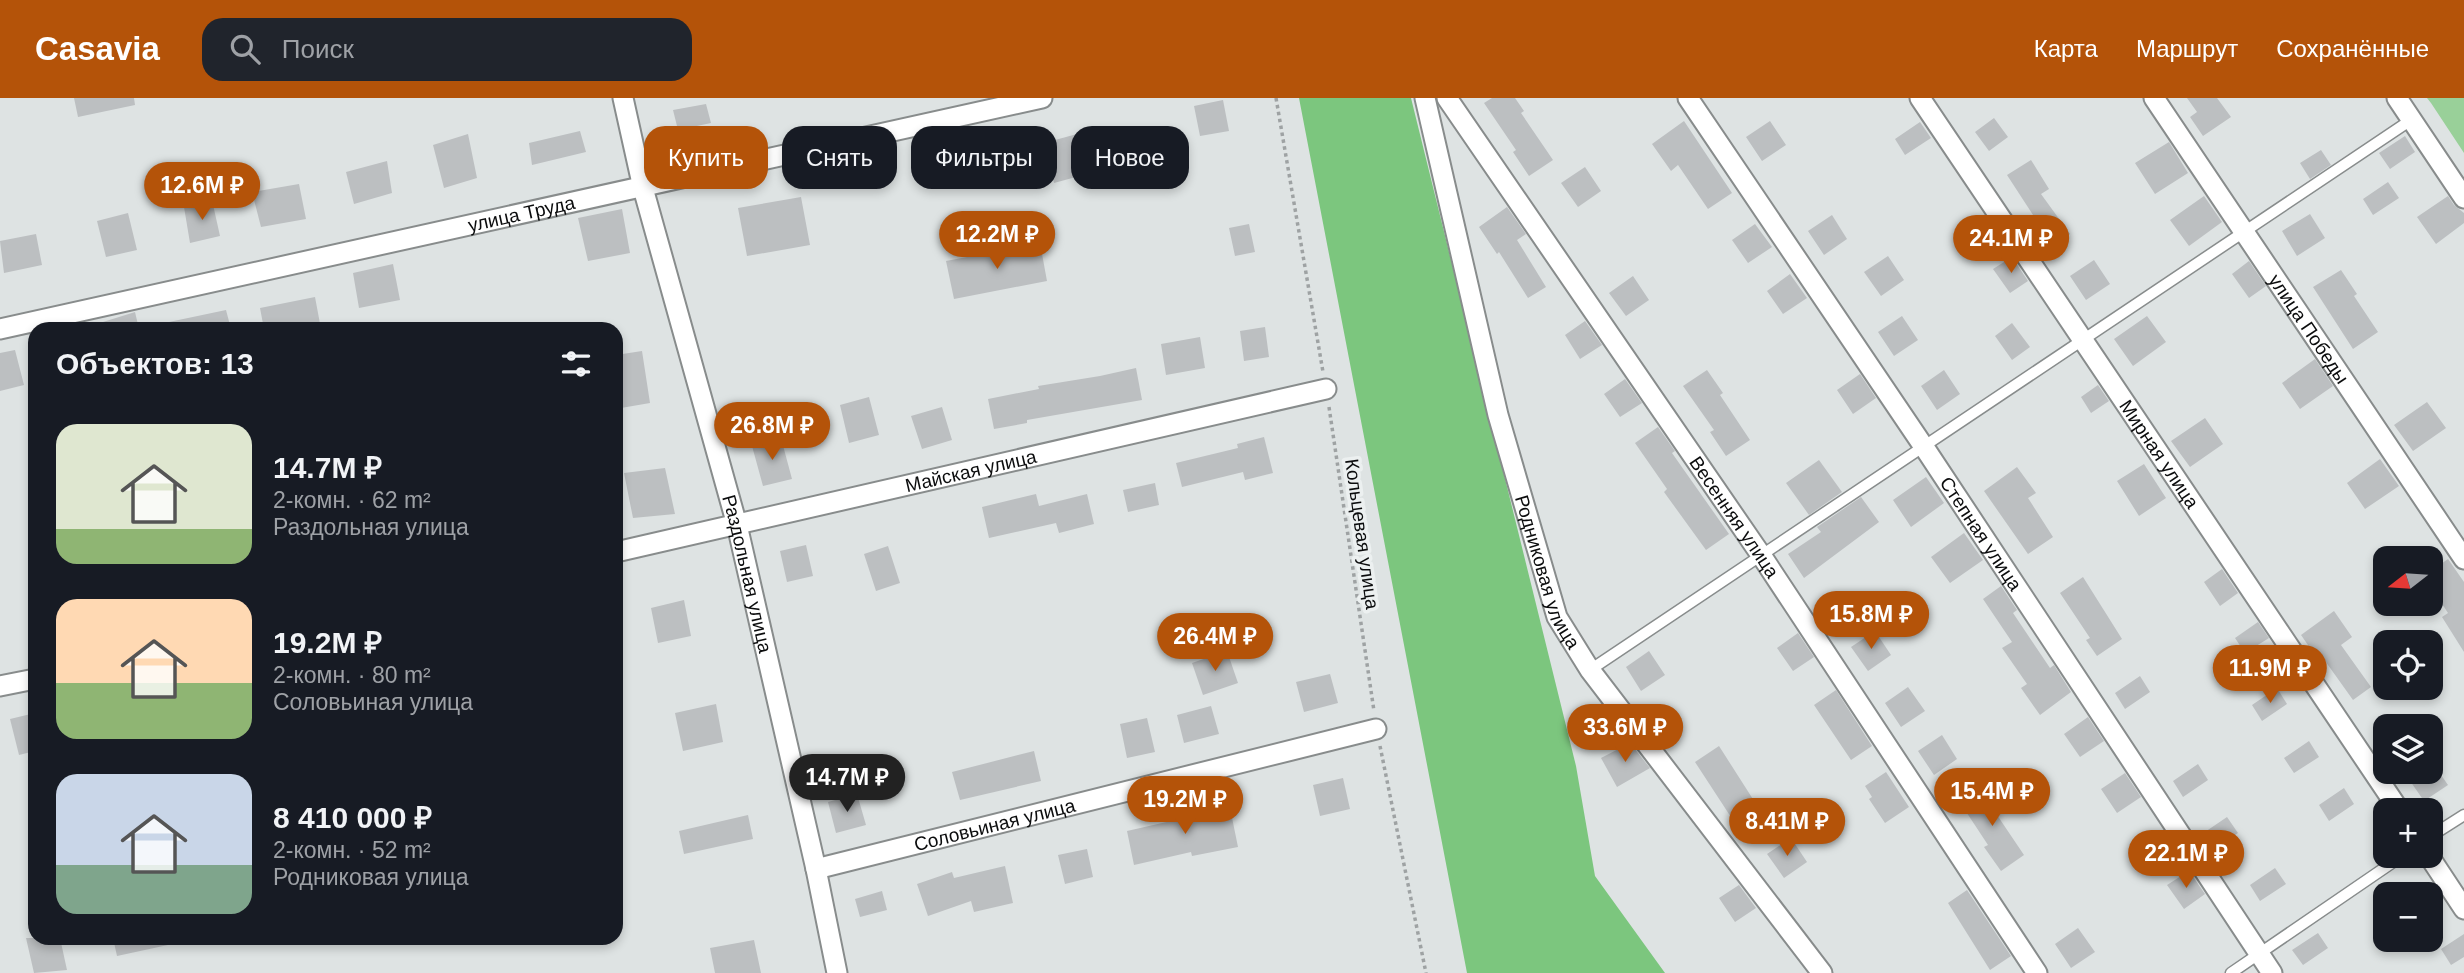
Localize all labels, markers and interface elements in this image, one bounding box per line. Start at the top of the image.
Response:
search box [202,18,692,81]
text: Casavia [35,30,160,67]
icon: search [226,30,264,68]
text: Поиск [282,34,354,64]
text: Карта [2034,35,2098,62]
text: Маршрут [2136,35,2238,62]
text: Сохранённые [2276,35,2429,62]
chip: Купить [644,126,768,189]
chip: Снять [782,126,897,189]
chip: Фильтры [911,126,1057,189]
chip: Новое [1071,126,1189,189]
pin: 12.6M ₽ [137,162,267,222]
text: 12.6M ₽ [160,172,244,198]
street label: улица Труда [466,191,577,235]
pin: 12.2M ₽ [932,212,1062,271]
pin: 24.1M ₽ [1946,216,2076,275]
text: 12.2M ₽ [955,221,1039,247]
text: 24.1M ₽ [1969,225,2053,251]
street label: улица Победы [2265,270,2353,387]
icon: filters [557,345,595,383]
text: Объектов: 13 [56,347,254,380]
street label: Мирная улица [2116,396,2204,512]
pin: 26.8M ₽ [707,402,837,462]
text: 26.8M ₽ [730,412,814,438]
street label: Майская улица [903,445,1039,496]
text: 14.7M ₽ [273,451,382,484]
icon: home [112,452,196,536]
street label: Весенняя улица [1686,452,1784,582]
street label: Кольцевая улица [1341,457,1383,611]
street label: Степная улица [1936,473,2027,595]
text: 2-комн. · 62 m² [273,487,431,513]
street label: Раздольная улица [719,492,777,655]
street label: Родниковая улица [1511,493,1585,653]
text: Раздольная улица [273,514,469,540]
north arrow [2373,546,2443,616]
map controls [2373,546,2443,952]
pin: 15.8M ₽ [1806,592,1936,651]
text: 15.8M ₽ [1829,601,1913,627]
pin: 26.4M ₽ [1150,614,1280,673]
text: 26.4M ₽ [1173,623,1257,649]
text: 19.2M ₽ [273,626,382,659]
icon: home [112,627,196,711]
button: locate [2373,630,2443,700]
pin: 11.9M ₽ [2205,646,2335,705]
text: 11.9M ₽ [2229,655,2311,681]
text: 2-комн. · 80 m² [273,662,431,688]
text: Соловьиная улица [273,689,473,715]
pin: 33.6M ₽ [1560,704,1690,764]
text: 33.6M ₽ [1583,714,1667,740]
button: layers [2373,714,2443,784]
pin: 14.7M ₽ [782,754,912,814]
text: 14.7M ₽ [805,764,889,790]
pin: 15.4M ₽ [1927,768,2057,828]
pin: 19.2M ₽ [1120,776,1250,836]
text: 15.4M ₽ [1950,778,2034,804]
text: 19.2M ₽ [1143,786,1227,812]
street label: Соловьиная улица [912,794,1078,855]
pin: 8.41M ₽ [1722,798,1852,858]
button: + [2373,798,2443,868]
text: 8 410 000 ₽ [273,801,432,834]
icon: home [112,802,196,886]
text: 8.41M ₽ [1745,808,1829,834]
pin: 22.1M ₽ [2121,830,2251,890]
text: 2-комн. · 52 m² [273,837,431,863]
text: 22.1M ₽ [2144,840,2228,866]
text: Родниковая улица [273,864,469,890]
button: − [2373,882,2443,952]

